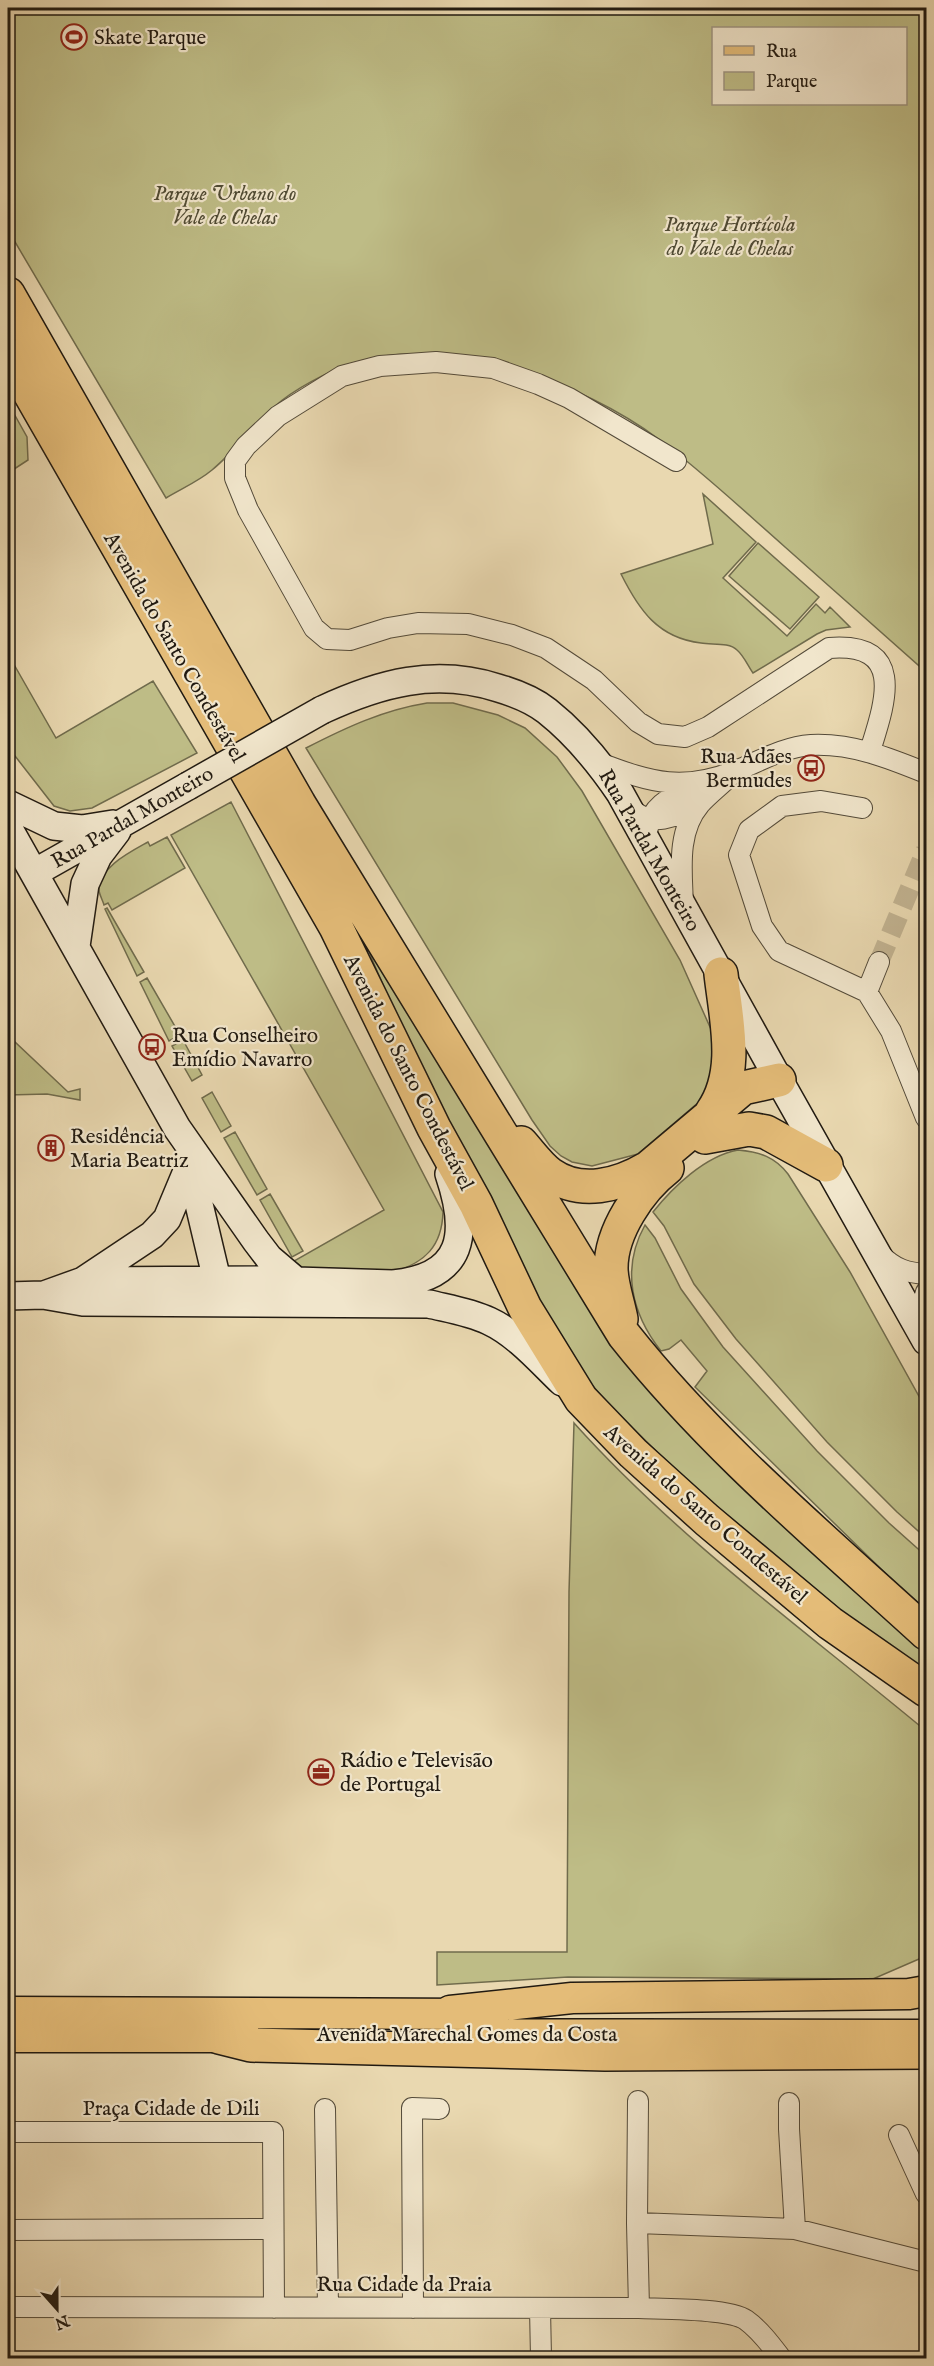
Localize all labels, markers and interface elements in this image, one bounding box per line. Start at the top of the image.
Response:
sports icon: Skate Parque [59,22,89,52]
place label: Skate Parque [94,25,207,52]
legend [712,27,907,105]
text: Rua [766,41,797,64]
text: Parque [766,71,817,94]
park label: Parque Urbano do Vale de Chelas [154,181,296,232]
park label: Parque Hortícola do Vale de Chelas [665,212,796,263]
street label: Avenida do Santo Condestável [96,527,251,768]
place label: Rua Adães Bermudes [700,744,792,795]
bus stop icon: Rua Adães Bermudes [796,753,826,783]
street label: Rua Pardal Monteiro [47,761,219,876]
street label: Rua Pardal Monteiro [591,765,706,937]
street label: Avenida do Santo Condestável [336,949,479,1196]
place label: Rua Conselheiro Emídio Navarro [172,1023,318,1074]
bus stop icon: Rua Conselheiro Emídio Navarro [137,1032,167,1062]
place label: Residência Maria Beatriz [70,1124,189,1175]
building icon: Residência Maria Beatriz [36,1133,66,1163]
street label: Avenida do Santo Condestável [597,1418,813,1611]
place label: Rádio e Televisão de Portugal [340,1748,493,1799]
office icon: Rádio e Televisão de Portugal [306,1757,336,1787]
street label: Avenida Marechal Gomes da Costa [316,2022,618,2049]
street label: Praça Cidade de Dili [82,2096,260,2123]
street label: Rua Cidade da Praia [316,2272,492,2299]
north arrow [27,2279,87,2339]
text: N [51,2309,73,2333]

